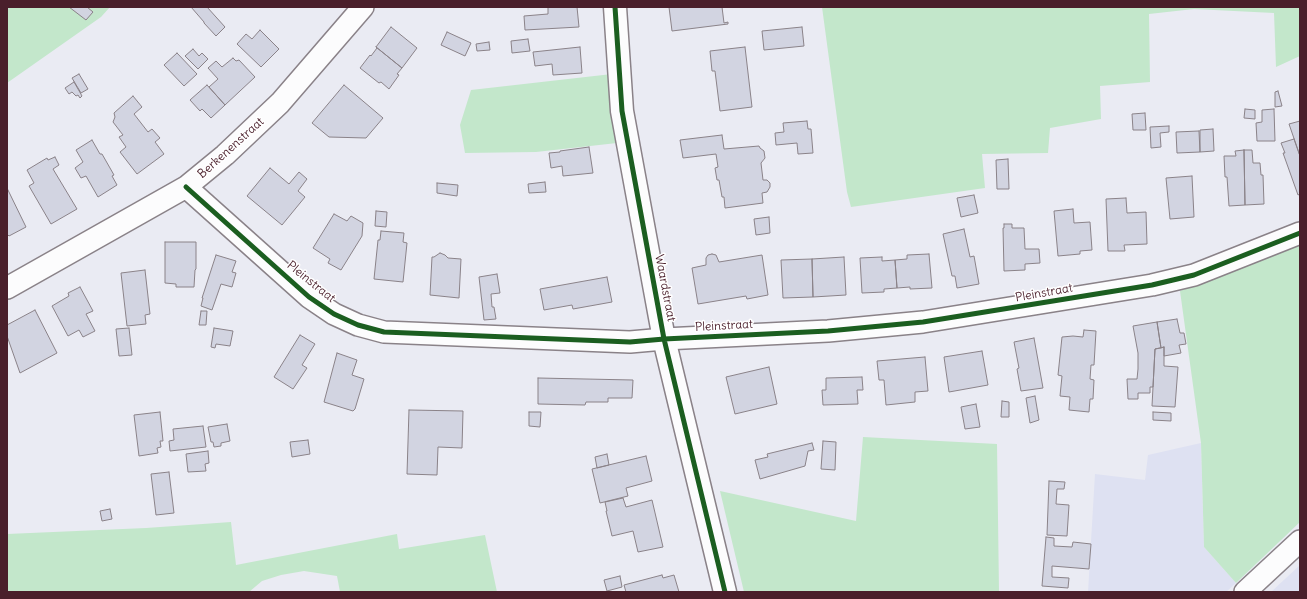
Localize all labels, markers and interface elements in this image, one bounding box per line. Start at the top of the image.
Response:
street label: Berkenenstraat [195,115,267,181]
street label: Waardstraat [651,253,679,323]
street label: Pleinstraat [284,258,338,306]
street label: Pleinstraat [1014,281,1074,305]
street label: Pleinstraat [695,317,753,335]

